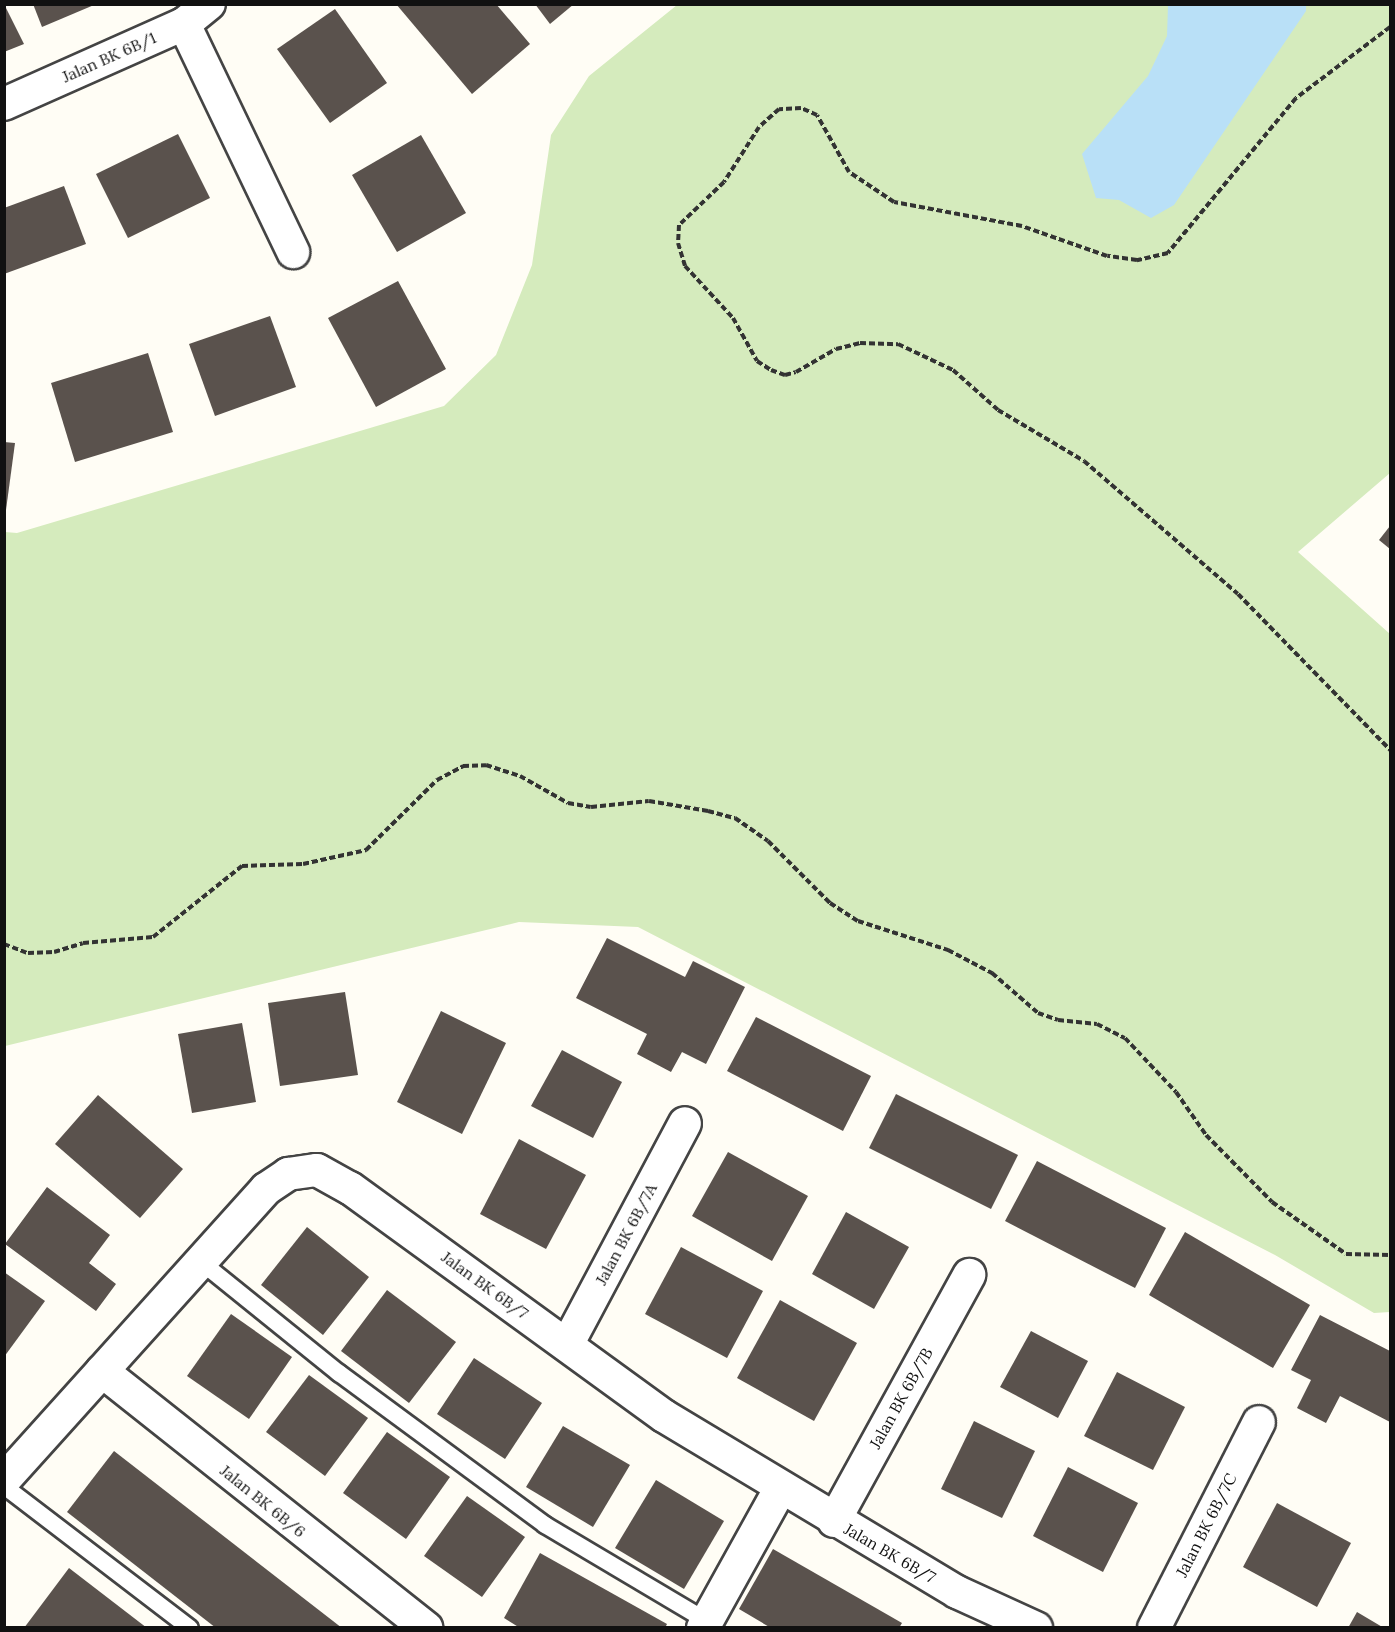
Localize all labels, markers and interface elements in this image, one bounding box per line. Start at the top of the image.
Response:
street label: Jalan BK 6B/1 [59,28,159,86]
street label: Jalan BK 6B/7A [591,1180,661,1288]
street label: Jalan BK 6B/7 [438,1247,532,1323]
street label: Jalan BK 6B/7B [865,1344,937,1452]
street label: Jalan BK 6B/6 [217,1461,309,1541]
street label: Jalan BK 6B/7C [1172,1470,1240,1580]
street label: Jalan BK 6B/7 [841,1519,939,1587]

